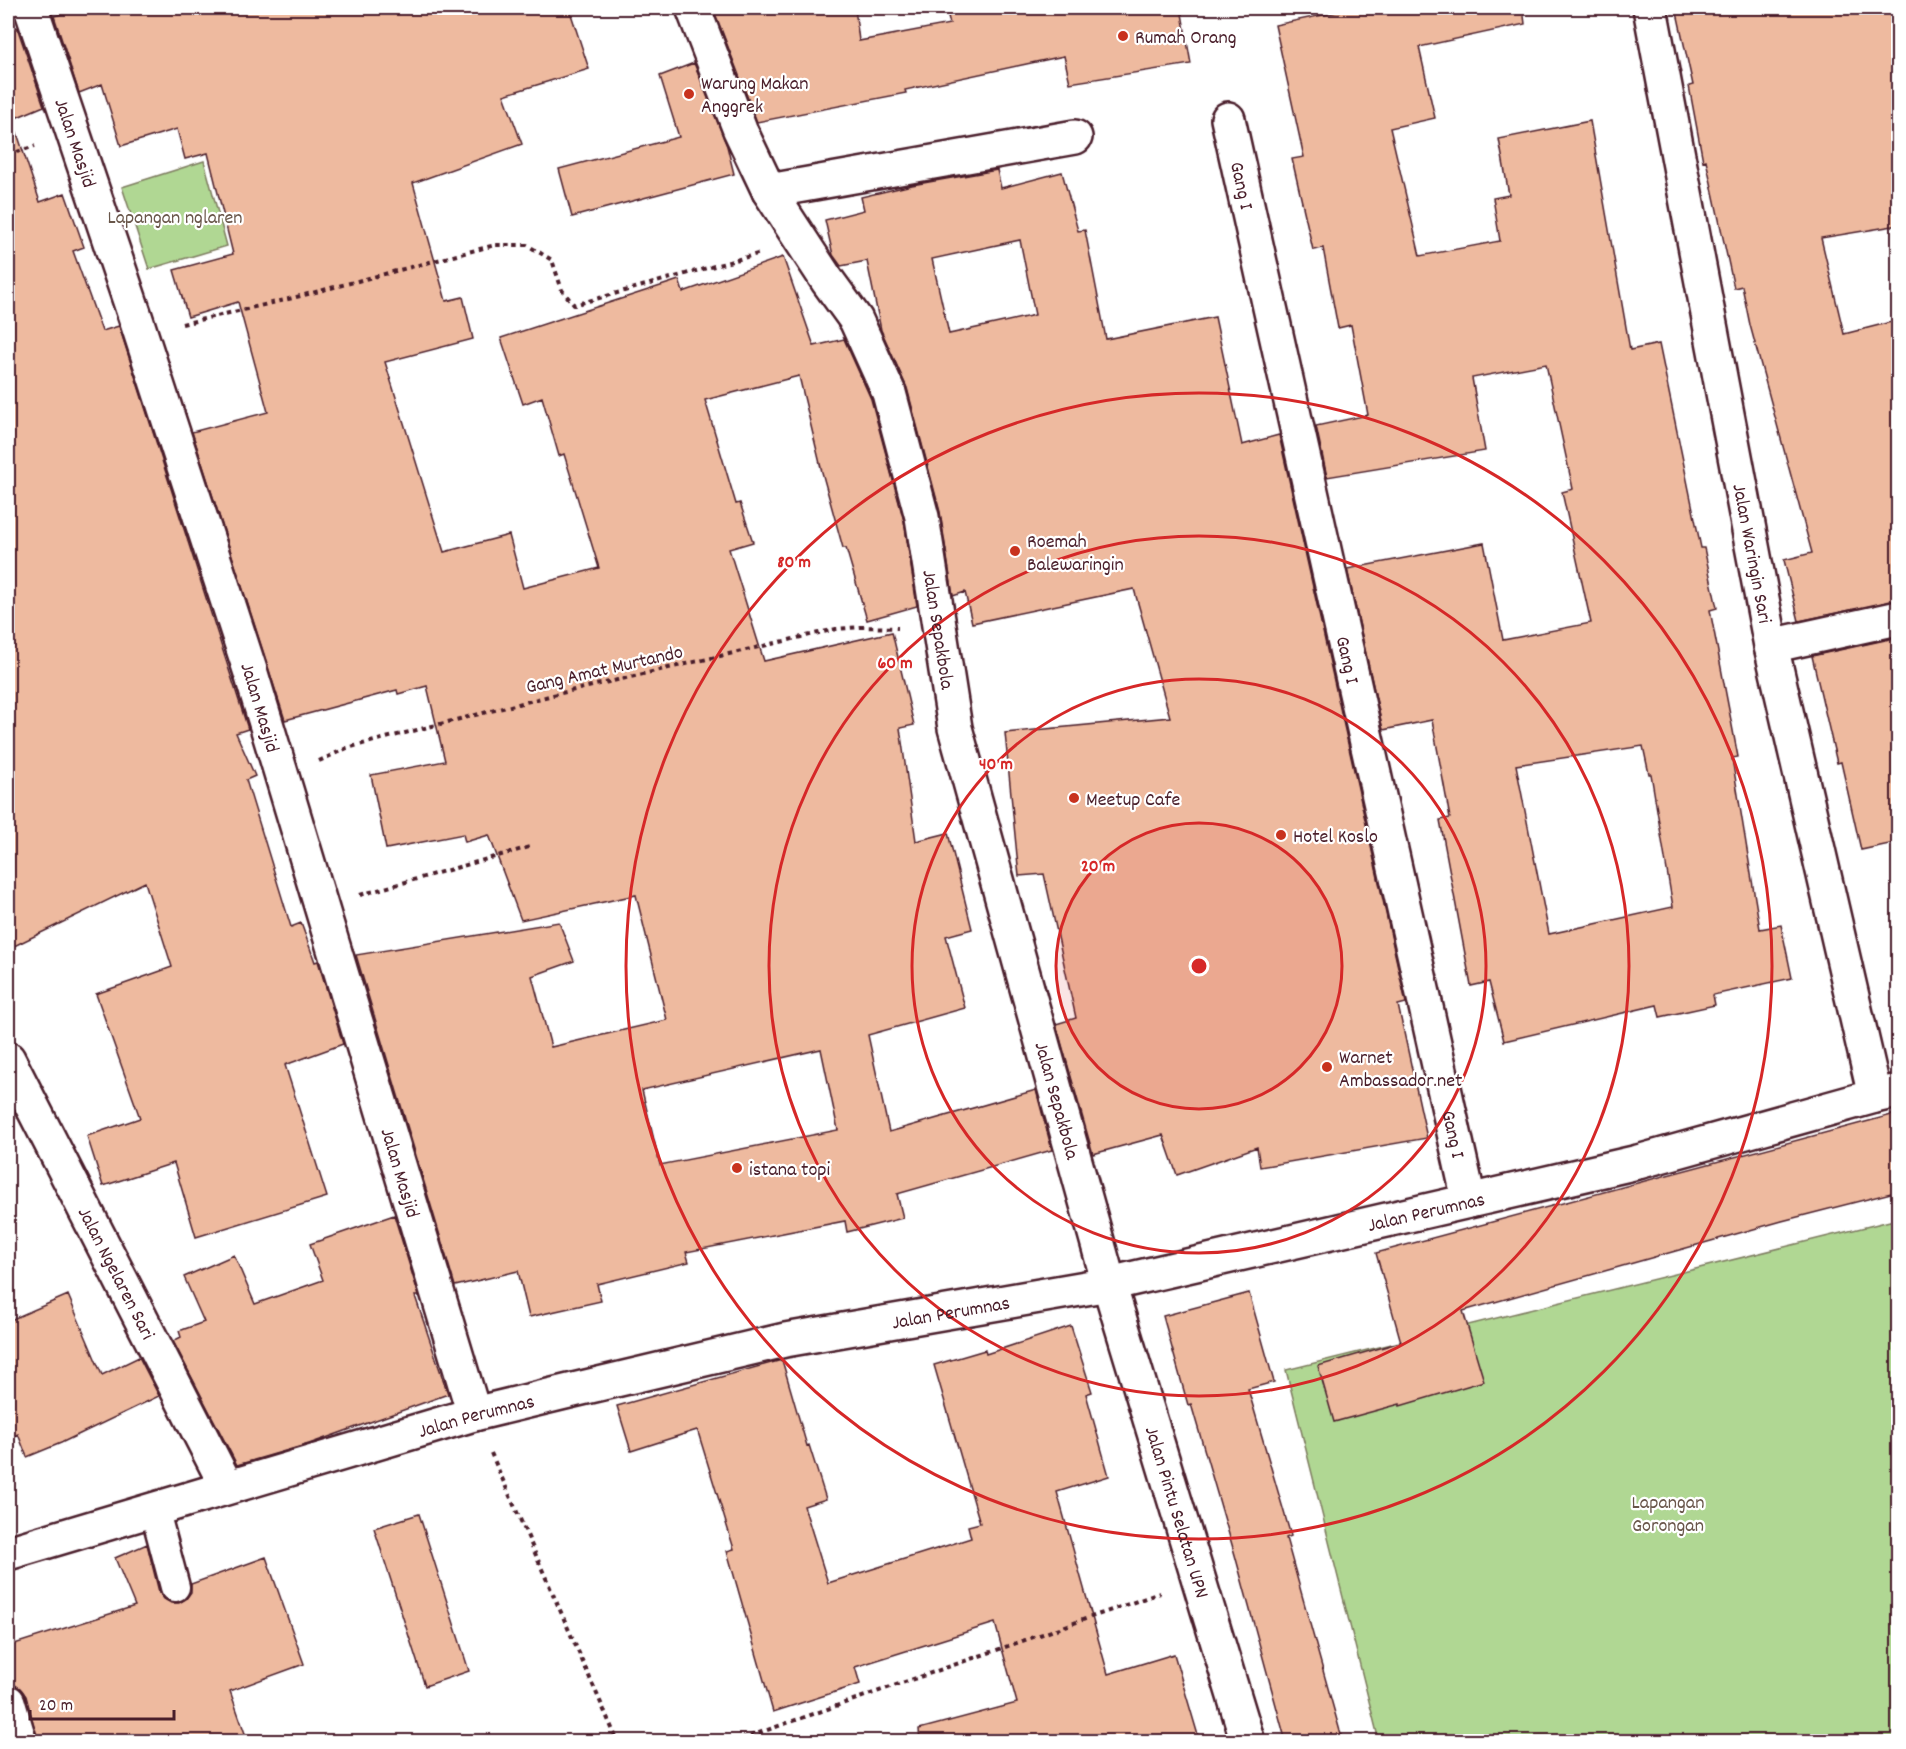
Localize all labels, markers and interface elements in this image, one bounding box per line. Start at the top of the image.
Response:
place label: Rumah Orang [1135,25,1237,53]
marker: Rumah Orang [1116,29,1130,43]
place label: Warung Makan Anggrek [701,71,808,122]
marker: Warung Makan Anggrek [682,87,696,101]
street label: Jalan Masjid [46,95,102,192]
street label: Gang I [1221,159,1259,213]
park label: Lapangan nglaren [108,205,242,233]
street label: Jalan Waringin Sari [1724,482,1777,626]
place label: Roemah Balewaringin [1027,529,1124,580]
marker: Roemah Balewaringin [1008,544,1022,558]
text: 80 m [777,551,811,576]
street label: Jalan Sepakbola [913,568,960,692]
street label: Gang I [1327,634,1365,687]
street label: Gang Amat Murtando [524,639,686,703]
text: 60 m [877,652,913,677]
street label: Jalan Masjid [231,659,285,756]
text: 40 m [979,753,1013,778]
place label: Meetup Cafe [1086,787,1180,815]
marker: Meetup Cafe [1067,791,1081,805]
place label: Hotel Koslo [1293,824,1378,852]
marker: Hotel Koslo [1274,828,1288,842]
text: 20 m [1081,855,1115,880]
centre of rings [1189,956,1209,976]
street label: Jalan Sepakbola [1026,1039,1085,1163]
place label: Warnet Ambassador.net [1339,1045,1462,1096]
marker: Warnet Ambassador.net [1320,1060,1334,1074]
street label: Gang I [1432,1108,1470,1161]
street label: Jalan Masjid [372,1125,425,1222]
place label: istana topi [749,1157,831,1185]
marker: istana topi [730,1161,744,1175]
street label: Jalan Perumnas [1365,1187,1488,1241]
street label: Jalan Ngelaren Sari [69,1203,160,1346]
street label: Jalan Perumnas [890,1290,1012,1338]
street label: Jalan Perumnas [415,1389,538,1447]
street label: Jalan Pintu Selatan UPN [1136,1423,1215,1602]
park label: Lapangan Gorongan [1632,1490,1704,1541]
scale bar [30,1683,174,1721]
text: 20 m [39,1694,73,1719]

